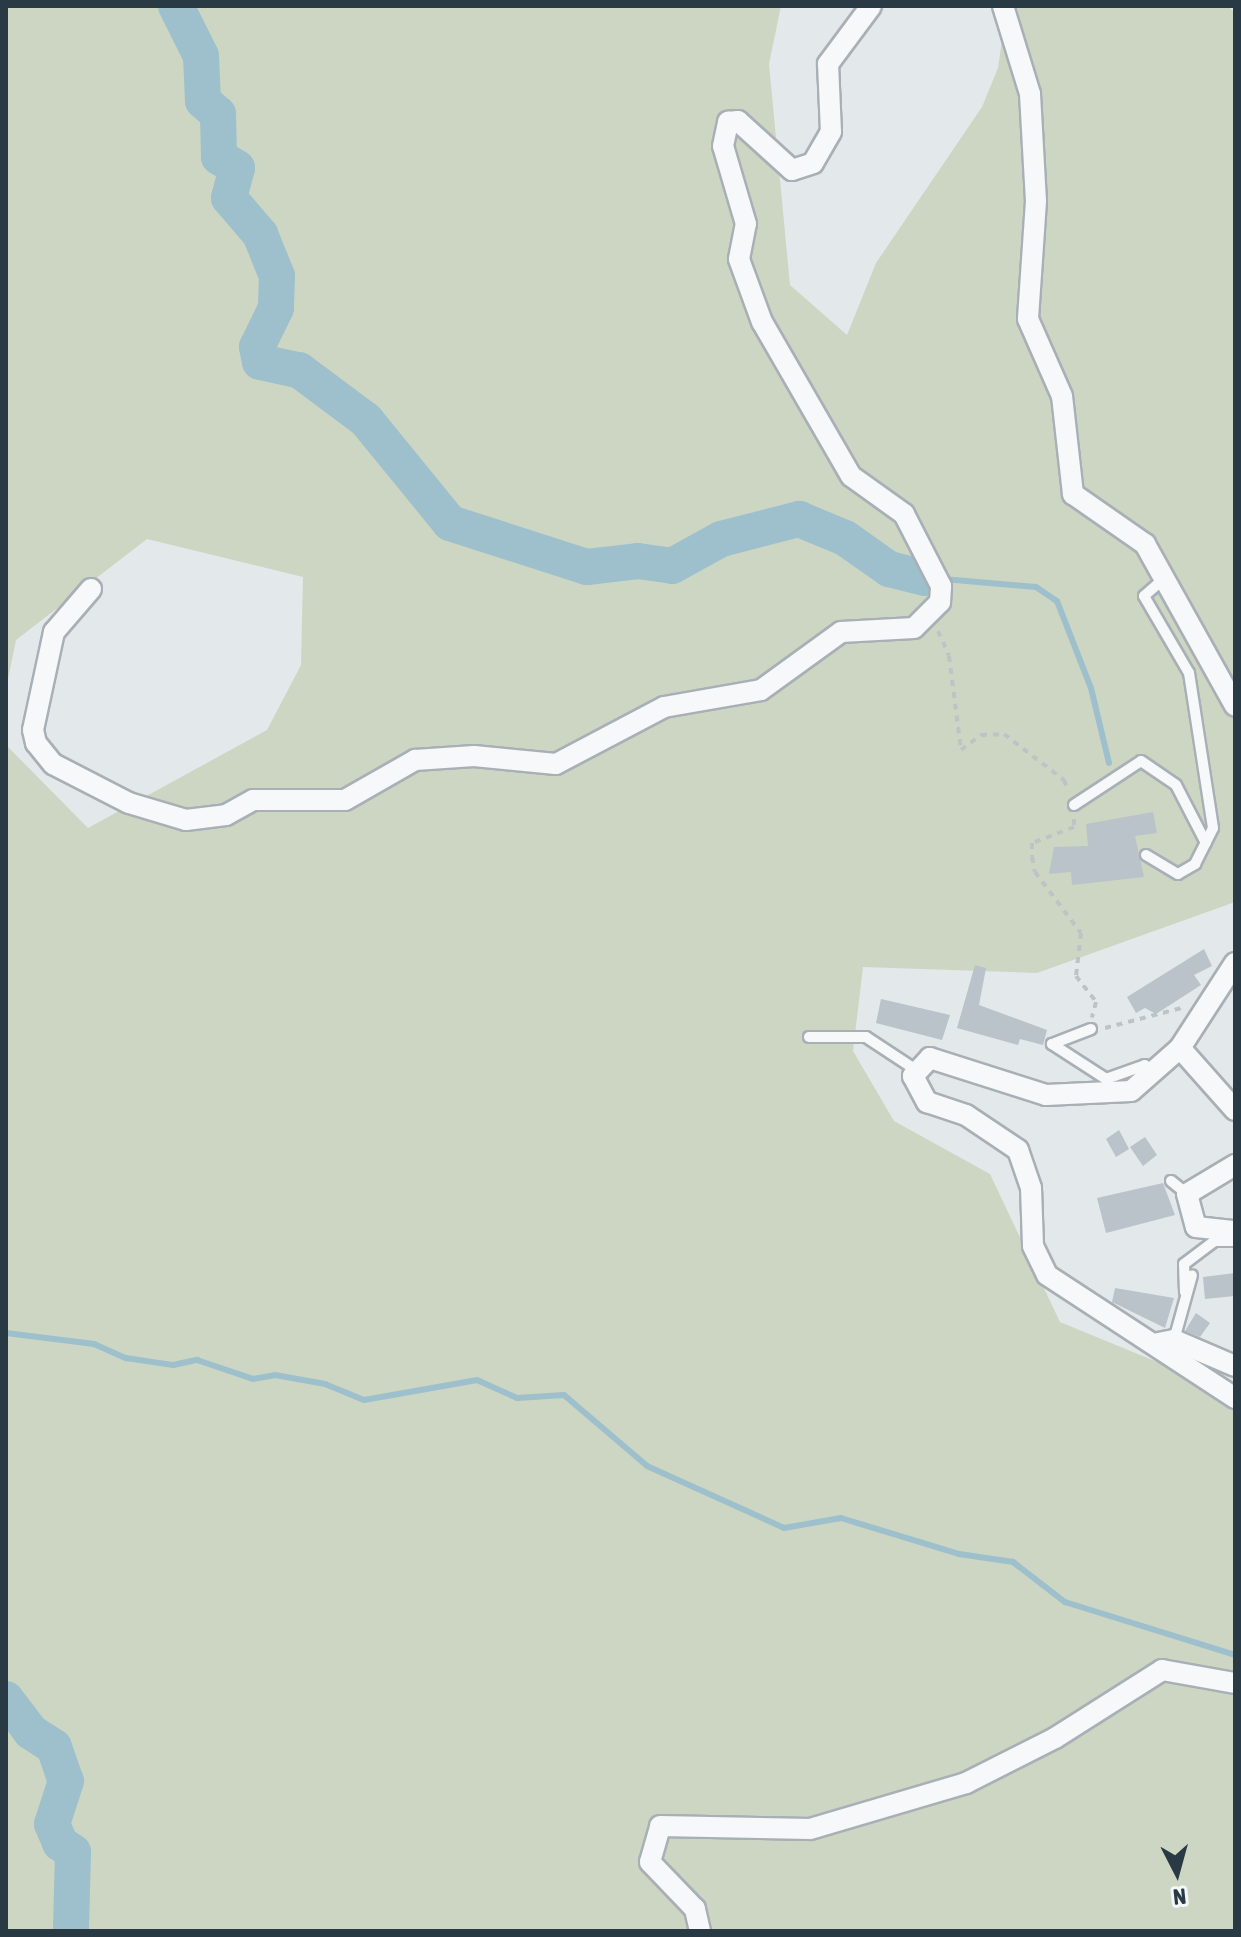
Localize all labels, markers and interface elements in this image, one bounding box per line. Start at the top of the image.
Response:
north arrow [1137,1833,1217,1913]
text: N [1172,1883,1187,1910]

